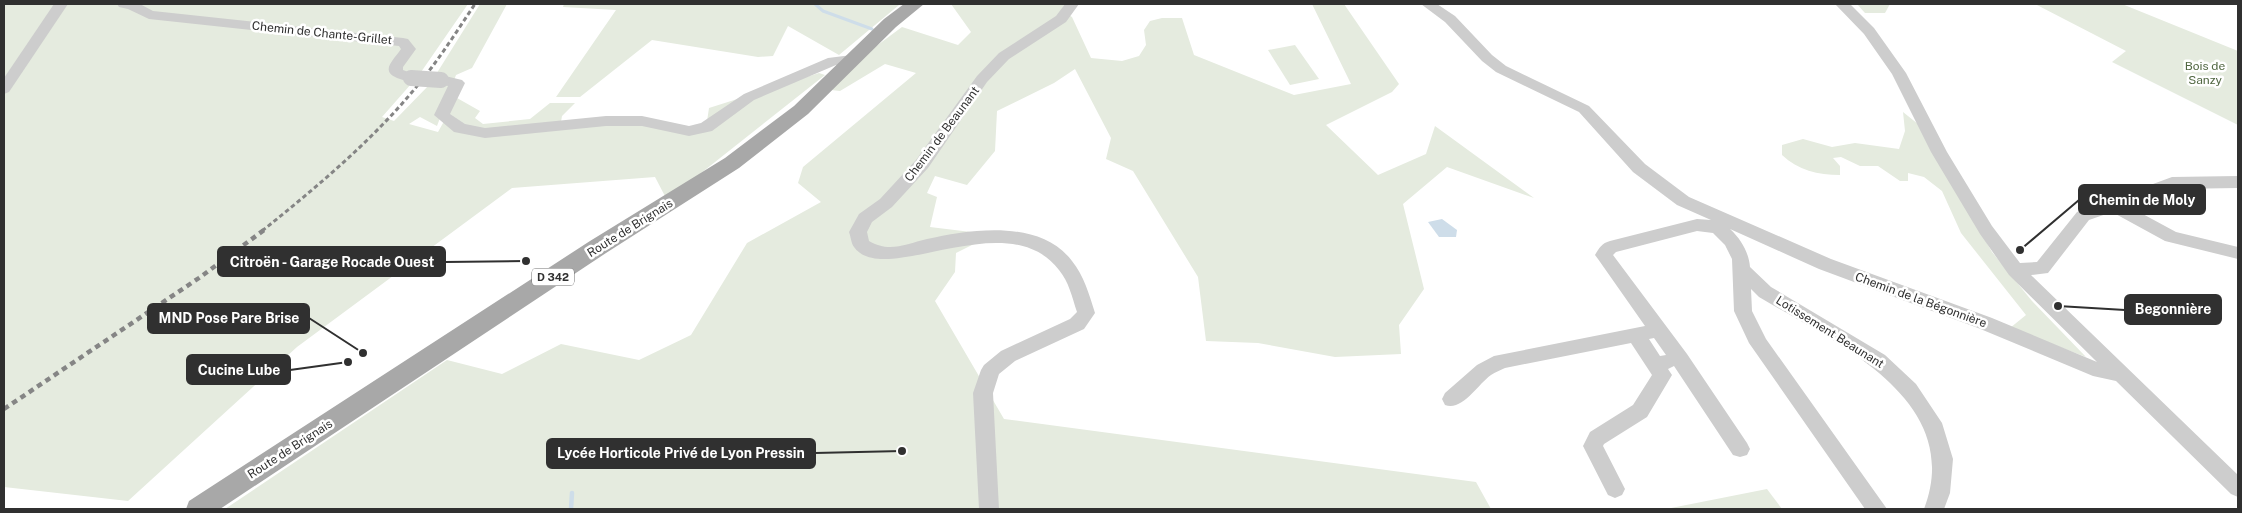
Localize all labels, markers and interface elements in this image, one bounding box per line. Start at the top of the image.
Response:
street label: Chemin de Chante-Grillet [251,19,393,47]
park label: Bois de Sanzy [2185,59,2225,87]
street label: Chemin de Beaunant [902,84,982,184]
callout: Chemin de Moly [2079,185,2205,214]
text: Chemin de Moly [2089,192,2195,208]
street label: Route de Brignais [585,196,675,260]
callout: Citroën - Garage Rocade Ouest [218,247,445,276]
text: Citroën - Garage Rocade Ouest [230,254,434,270]
road number: D 342 [532,268,574,286]
street label: Chemin de la Bégonnière [1853,270,1989,330]
street label: Lotissement Beaunant [1773,293,1887,371]
callout: Begonnière [2125,295,2221,324]
text: Begonnière [2135,301,2211,317]
callout: MND Pose Pare Brise [148,304,309,333]
text: MND Pose Pare Brise [159,310,299,326]
callout: Cucine Lube [187,355,290,384]
text: Cucine Lube [198,362,280,378]
street label: Route de Brignais [245,416,335,482]
callout: Lycée Horticole Privé de Lyon Pressin [547,439,815,468]
text: Lycée Horticole Privé de Lyon Pressin [557,445,805,461]

